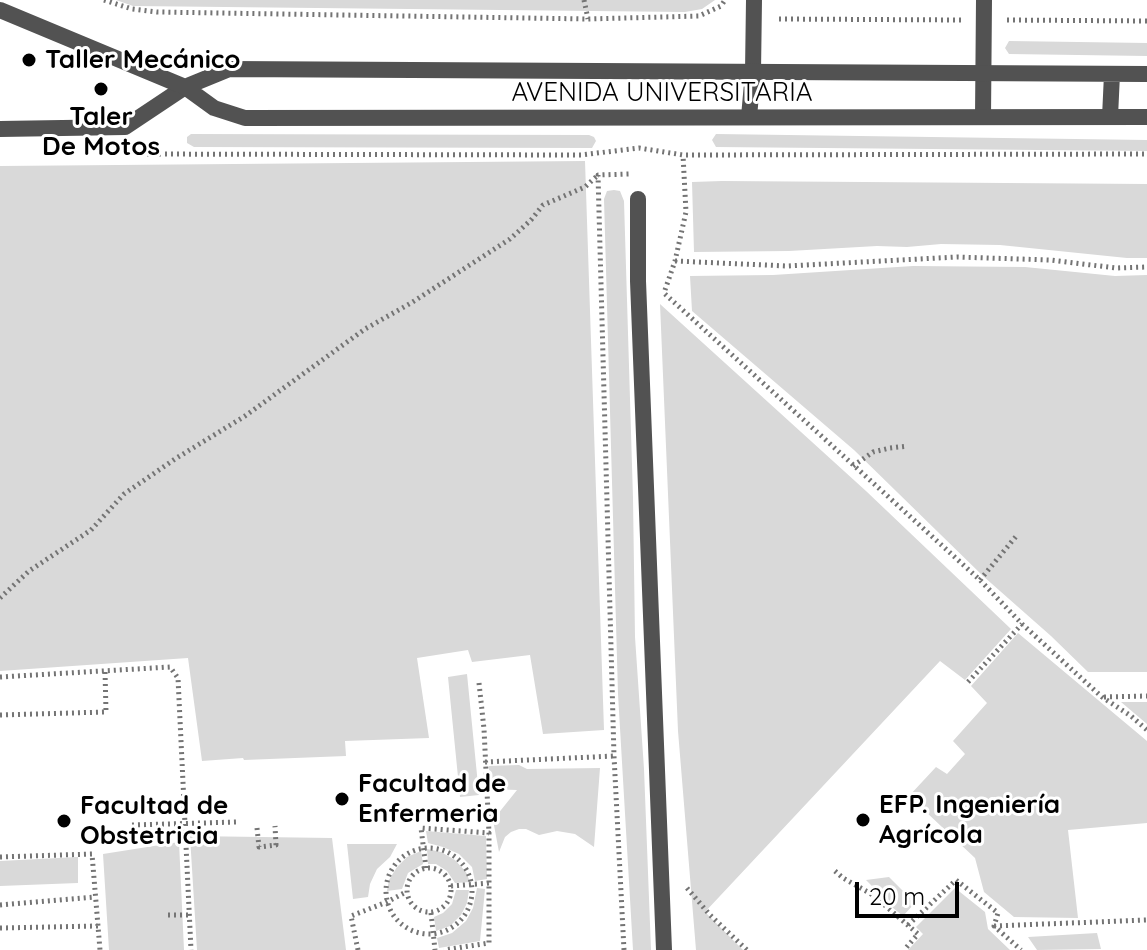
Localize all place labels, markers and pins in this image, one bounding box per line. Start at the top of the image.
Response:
place label: Taller Mecánico [45,44,241,76]
marker: Taller Mecánico [20,51,38,69]
marker: Taler De Motos [92,80,110,98]
place label: Taler De Motos [42,101,160,162]
place label: Facultad de Enfermeria [358,768,506,830]
place label: EFP. Ingeniería Agrícola [879,789,1060,850]
place label: Facultad de Obstetricia [80,790,228,852]
marker: Facultad de Enfermeria [333,790,351,808]
marker: EFP. Ingeniería Agrícola [854,811,872,829]
marker: Facultad de Obstetricia [55,812,73,830]

